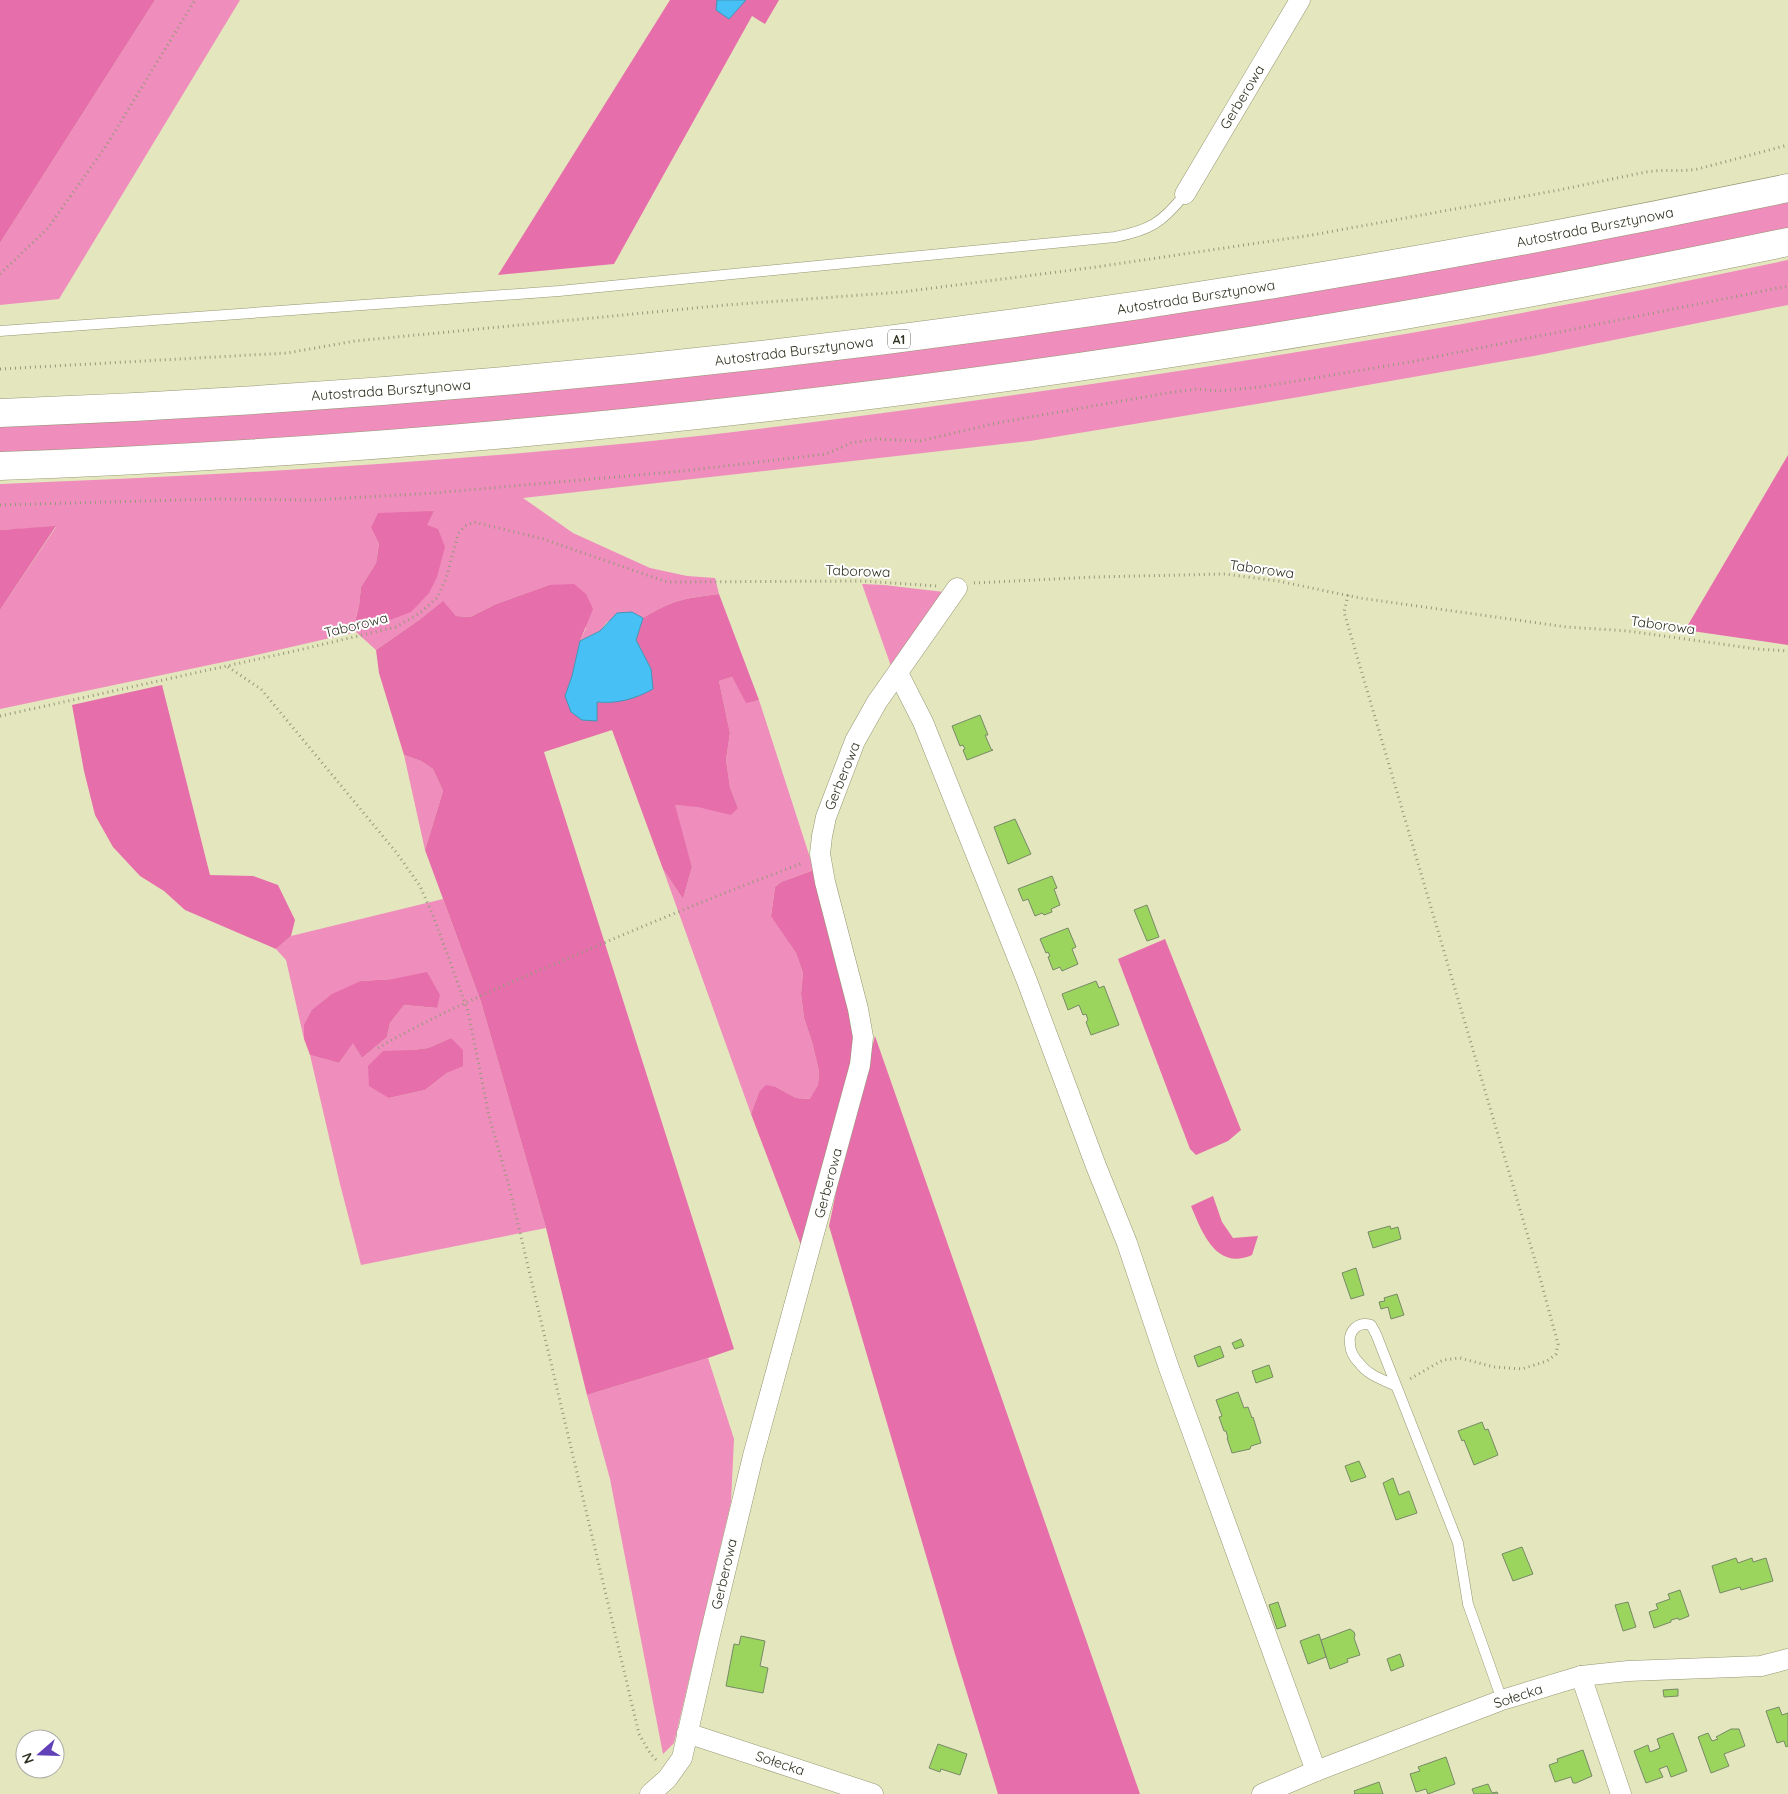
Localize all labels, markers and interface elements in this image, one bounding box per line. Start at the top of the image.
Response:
street label: Gerberowa [1216,61,1268,133]
street label: Autostrada Bursztynowa [1515,203,1675,251]
street label: Autostrada Bursztynowa [1116,276,1276,318]
road number: A1 [888,329,910,348]
street label: Autostrada Bursztynowa [714,332,874,370]
street label: Autostrada Bursztynowa [311,375,471,405]
street label: Taborowa [1229,556,1295,582]
street label: Taborowa [825,561,891,581]
street label: Taborowa [322,608,390,642]
street label: Taborowa [1630,612,1696,638]
street label: Gerberowa [820,739,864,813]
street label: Gerberowa [810,1146,846,1220]
street label: Gerberowa [707,1537,741,1611]
street label: Sołecka [1491,1680,1545,1712]
north arrow [15,1729,65,1779]
street label: Sołecka [753,1747,807,1779]
text: N [18,1751,38,1766]

